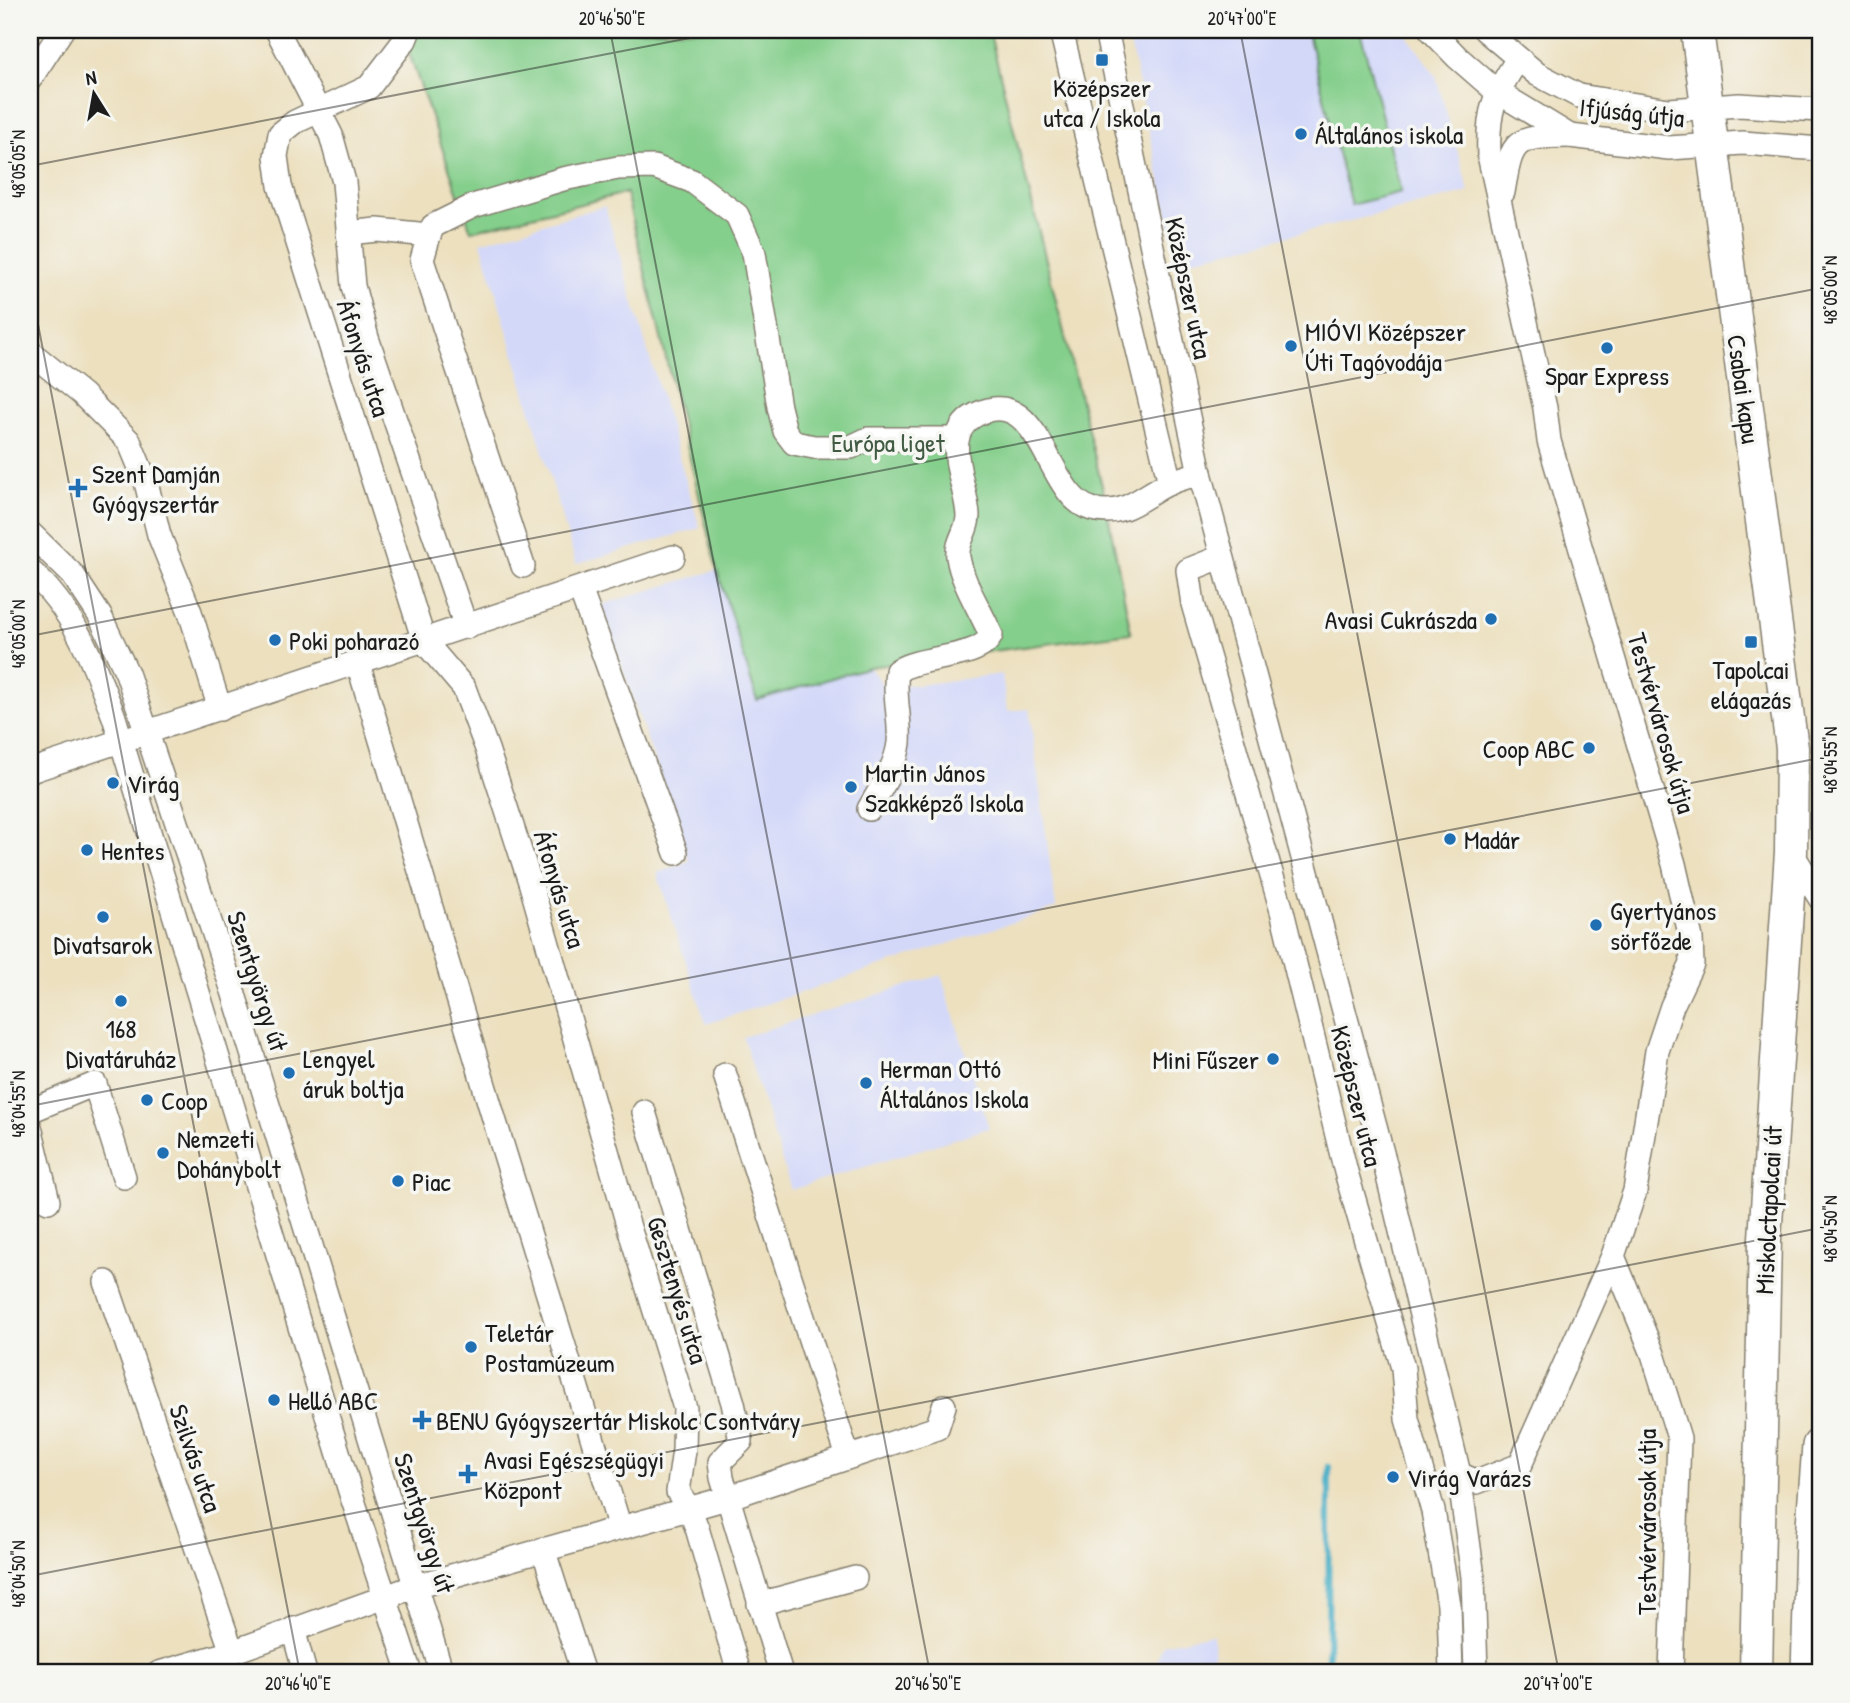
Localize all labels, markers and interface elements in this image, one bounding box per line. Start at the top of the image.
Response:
text: 20°46'50"E [579,6,645,31]
text: 20°47'00"E [1208,6,1276,31]
marker: Középszer utca / Iskola [1094,52,1110,68]
north arrow [60,60,130,130]
text: N [83,64,98,91]
place label: Középszer utca / Iskola [1043,70,1161,135]
street label: Ifjúság útja [1578,89,1686,135]
place label: Általános iskola [1315,117,1463,152]
marker: Általános iskola [1293,126,1309,142]
text: 48°05'05"N [6,130,31,198]
street label: Középszer utca [1157,214,1221,362]
text: 48°05'00"N [1818,256,1843,324]
street label: Áfonyás utca [329,295,399,421]
place label: MIÓVI Középszer Úti Tagóvodája [1305,314,1466,379]
street label: Csabai kapu [1719,332,1769,446]
marker: MIÓVI Középszer Úti Tagóvodája [1283,338,1299,354]
marker: Spar Express [1599,340,1615,356]
place label: Spar Express [1545,358,1669,393]
park label: Európa liget [831,425,946,460]
place label: Szent Damján Gyógyszertár [92,456,220,521]
marker: Szent Damján Gyógyszertár [70,480,86,496]
text: 48°05'00"N [6,600,31,668]
place label: Avasi Cukrászda [1325,602,1477,637]
marker: Avasi Cukrászda [1483,611,1499,627]
place label: Poki poharazó [289,623,419,658]
street label: Testvérvárosok útja [1620,629,1704,817]
marker: Poki poharazó [267,632,283,648]
marker: Tapolcai elágazás [1743,634,1759,650]
place label: Tapolcai elágazás [1711,652,1791,717]
text: 48°04'55"N [1818,727,1843,793]
place label: Coop ABC [1483,731,1575,766]
marker: Coop ABC [1581,740,1597,756]
place label: Martin János Szakképző Iskola [865,755,1023,820]
place label: Virág [127,766,179,801]
marker: Virág [105,775,121,791]
marker: Martin János Szakképző Iskola [843,779,859,795]
place label: Madár [1464,822,1520,857]
street label: Áfonyás utca [526,826,594,952]
marker: Madár [1442,831,1458,847]
place label: Hentes [101,833,165,868]
marker: Hentes [79,842,95,858]
place label: Gyertyános sörfőzde [1610,893,1716,958]
street label: Szentgyörgy út [219,907,297,1056]
marker: Divatsarok [95,909,111,925]
marker: Gyertyános sörfőzde [1588,917,1604,933]
place label: Divatsarok [53,927,153,962]
marker: 168 Divatáruház [113,993,129,1009]
place label: 168 Divatáruház [66,1011,176,1076]
street label: Középszer utca [1323,1022,1391,1170]
place label: Lengyel áruk boltja [303,1041,404,1106]
place label: Mini Fűszer [1153,1042,1259,1077]
place label: Herman Ottó Általános Iskola [880,1051,1029,1116]
marker: Mini Fűszer [1265,1051,1281,1067]
marker: Lengyel áruk boltja [281,1065,297,1081]
text: 48°04'55"N [6,1071,31,1137]
marker: Herman Ottó Általános Iskola [858,1075,874,1091]
place label: Coop [161,1083,207,1118]
marker: Coop [139,1092,155,1108]
place label: Nemzeti Dohánybolt [177,1121,282,1186]
street label: Miskolctapolcai út [1746,1124,1790,1295]
marker: Nemzeti Dohánybolt [155,1145,171,1161]
place label: Piac [412,1164,451,1199]
marker: Piac [390,1173,406,1189]
text: 48°04'50"N [1818,1195,1843,1263]
street label: Gesztenyés utca [639,1212,717,1368]
place label: Teletár Postamúzeum [485,1315,615,1380]
marker: Teletár Postamúzeum [463,1339,479,1355]
place label: Helló ABC [288,1383,378,1418]
marker: Helló ABC [266,1392,282,1408]
street label: Szilvás utca [161,1399,231,1517]
place label: BENU Gyógyszertár Miskolc Csontváry [436,1403,801,1438]
marker: BENU Gyógyszertár Miskolc Csontváry [414,1412,430,1428]
street label: Testvérvárosok útja [1629,1429,1664,1615]
place label: Avasi Egészségügyi Központ [484,1442,664,1507]
street label: Szentgyörgy út [386,1449,464,1598]
place label: Virág Varázs [1407,1460,1531,1495]
marker: Avasi Egészségügyi Központ [458,1464,478,1484]
marker: Virág Varázs [1385,1469,1401,1485]
text: 48°04'50"N [6,1540,31,1608]
text: 20°46'40"E [265,1671,331,1696]
text: 20°46'50"E [895,1671,961,1696]
text: 20°47'00"E [1524,1671,1592,1696]

